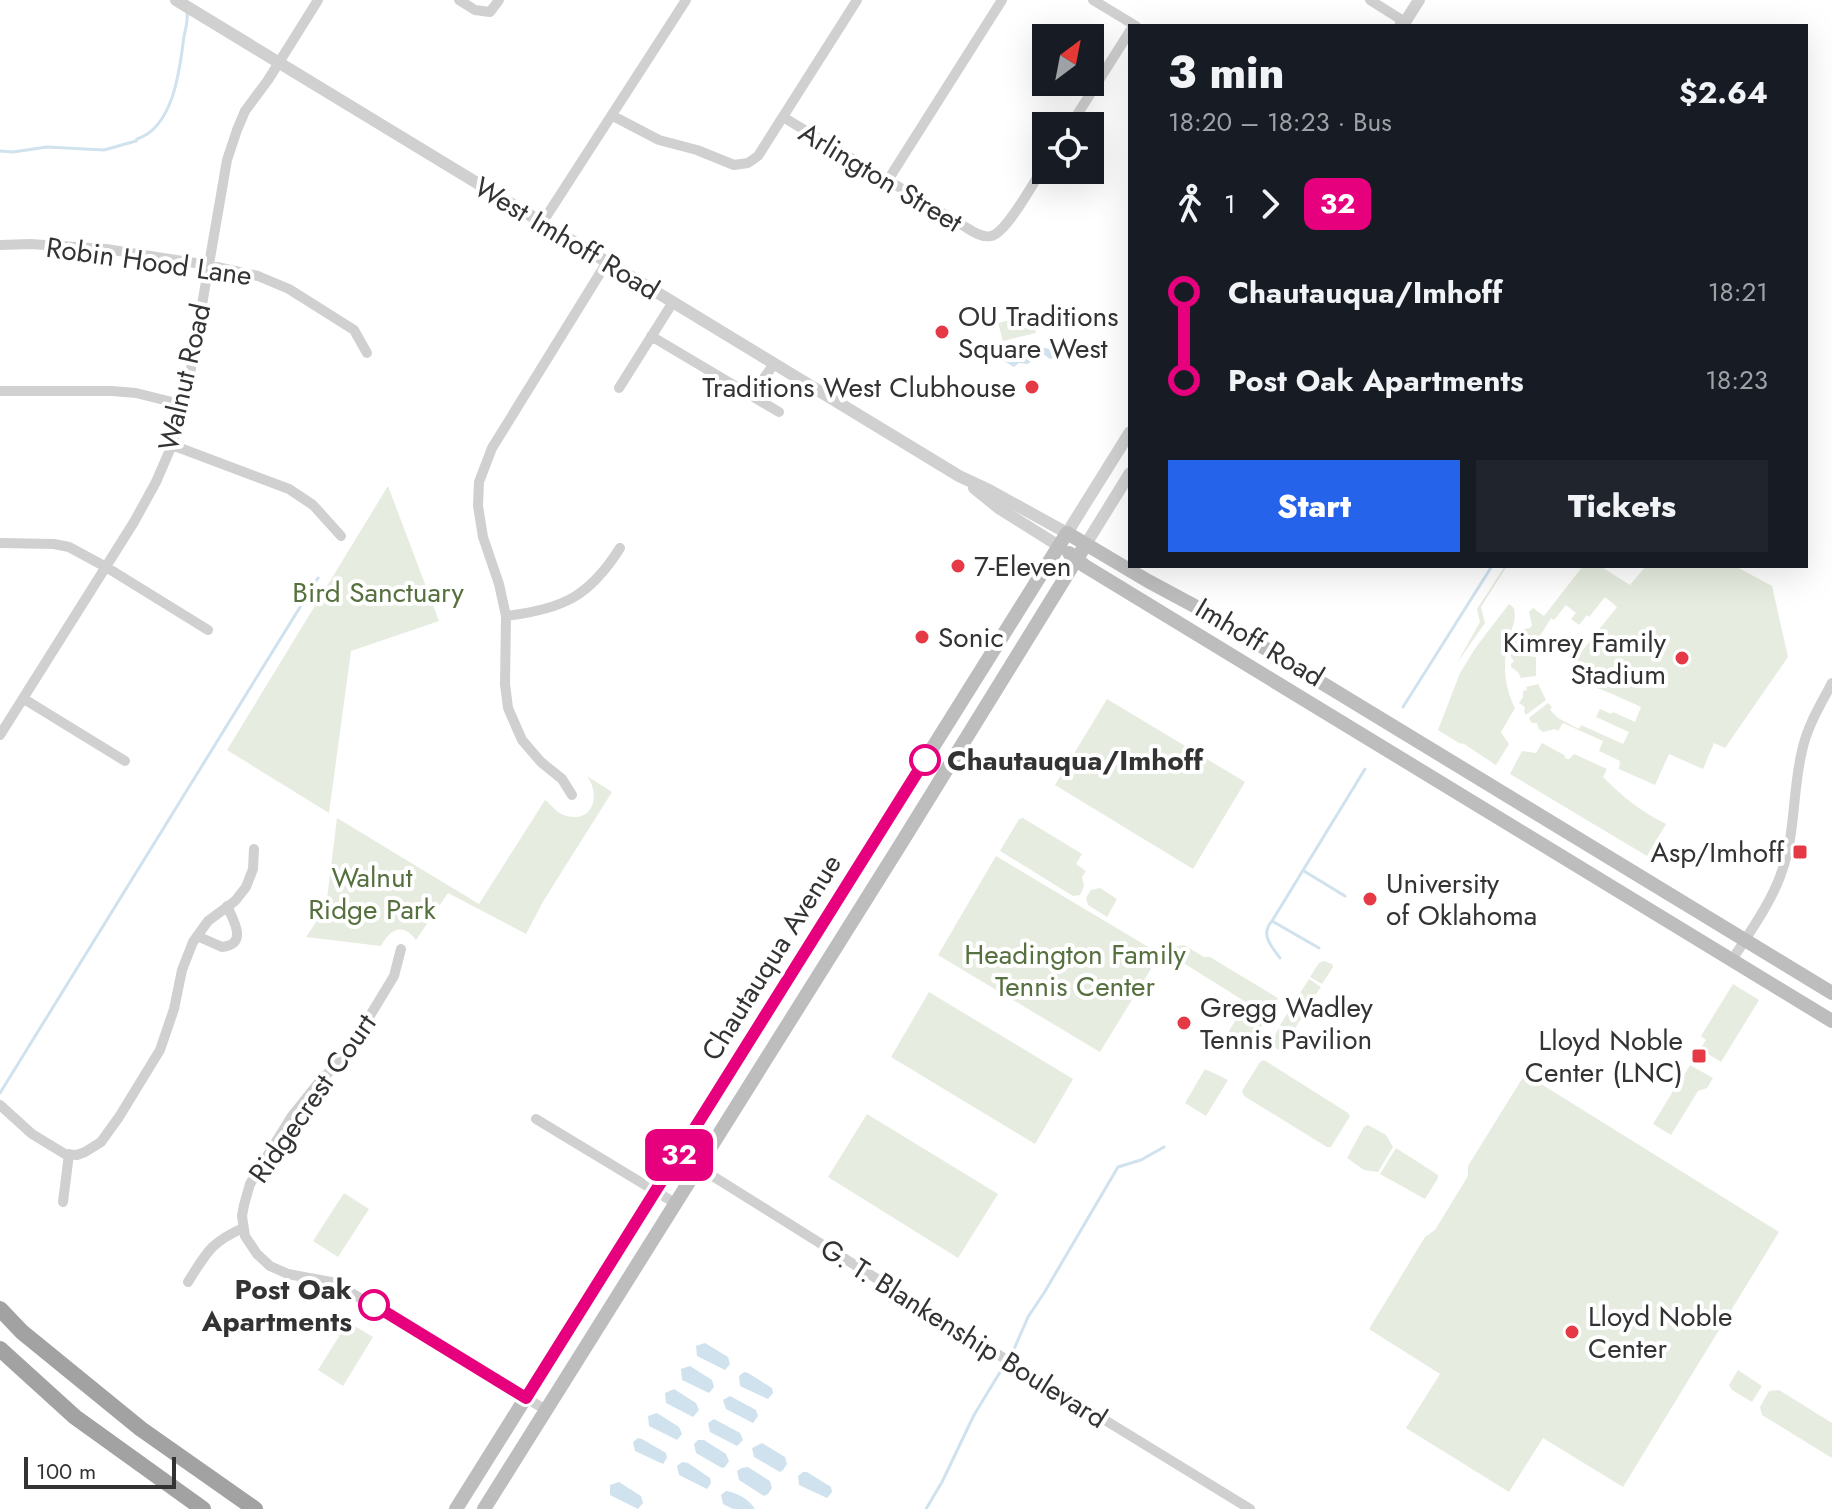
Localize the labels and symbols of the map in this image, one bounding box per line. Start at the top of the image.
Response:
north arrow [1032,24,1104,96]
street label: Arlington Street [791,112,971,243]
street label: West Imhoff Road [466,167,667,310]
street label: Robin Hood Lane [43,227,255,296]
place label: OU Traditions Square West [958,296,1118,369]
street label: Walnut Road [148,300,221,455]
marker: OU Traditions Square West [933,323,951,341]
place label: Traditions West Clubhouse [702,367,1016,408]
marker: Traditions West Clubhouse [1023,378,1041,396]
place label: 7-Eleven [974,546,1071,587]
marker: 7-Eleven [949,557,967,575]
park label: Bird Sanctuary [292,572,464,613]
street label: Imhoff Road [1188,588,1332,697]
place label: Sonic [938,617,1004,658]
place label: Kimrey Family Stadium [1503,622,1667,695]
marker: Sonic [913,628,931,646]
marker: Kimrey Family Stadium [1673,649,1691,667]
place label: Chautauqua/Imhoff [947,740,1204,781]
marker: Chautauqua/Imhoff [910,745,940,775]
place label: Asp/Imhoff [1651,832,1785,873]
marker: Asp/Imhoff [1791,843,1809,861]
street label: Chautauqua Avenue [691,846,852,1068]
park label: Walnut Ridge Park [308,857,436,930]
place label: University of Oklahoma [1386,863,1537,936]
marker: University of Oklahoma [1361,890,1379,908]
park label: Headington Family Tennis Center [964,934,1186,1007]
place label: Gregg Wadley Tennis Pavilion [1200,987,1373,1060]
street label: Ridgecrest Court [239,1005,386,1191]
marker: Gregg Wadley Tennis Pavilion [1175,1014,1193,1032]
place label: Lloyd Noble Center (LNC) [1525,1020,1683,1093]
marker: Lloyd Noble Center (LNC) [1690,1047,1708,1065]
line badge: 32 [643,1129,715,1181]
street label: G. T. Blankenship Boulevard [813,1228,1115,1439]
place label: Post Oak Apartments [201,1269,352,1342]
marker: Post Oak Apartments [359,1290,389,1320]
place label: Lloyd Noble Center [1588,1296,1732,1369]
marker: Lloyd Noble Center [1563,1323,1581,1341]
scale bar [24,1453,176,1489]

